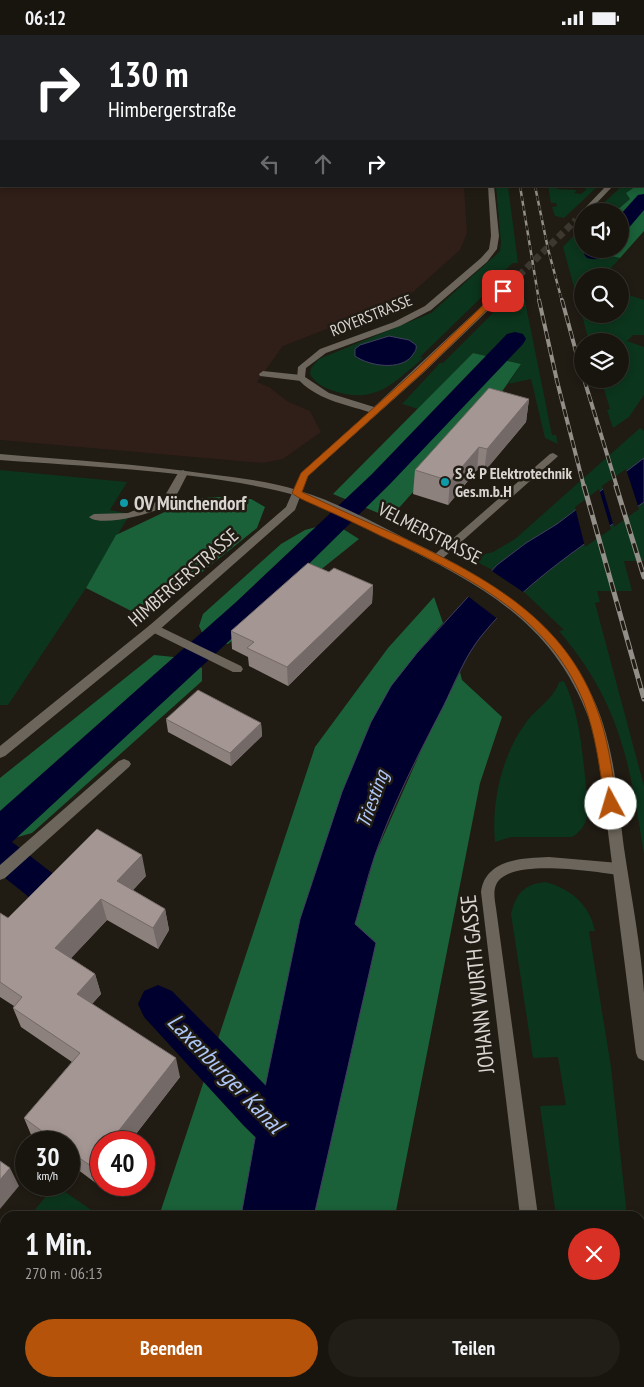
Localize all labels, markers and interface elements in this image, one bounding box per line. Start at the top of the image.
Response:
text: 06:12 [25,6,66,30]
text: 130 m [108,51,189,97]
icon: right [25,55,90,120]
text: Himbergerstraße [108,95,236,123]
icon: left [256,150,284,178]
icon: ahead [309,150,337,178]
icon: right [362,150,390,178]
map controls [574,203,629,388]
button: sound [574,203,629,258]
button: search [574,268,629,323]
pin [482,270,524,312]
icon: arrive [489,277,517,305]
street label: ROYERSTRASSE [327,289,415,341]
button: layers [574,333,629,388]
place label: S & P Elektrotechnik Ges.m.b.H [455,463,572,501]
marker: S & P Elektrotechnik Ges.m.b.H [439,476,451,488]
place label: OV Münchendorf [134,491,247,515]
street label: VELMERSTRASSE [373,496,486,569]
marker: OV Münchendorf [118,497,130,509]
street label: HIMBERGERSTRASSE [123,523,243,631]
water label: Triesting [350,765,395,831]
position arrow [584,777,636,829]
street label: JOHANN WURTH GASSE [454,893,500,1076]
water label: Laxenburger Kanal [161,1006,293,1141]
speed limit sign: 40 [90,1131,155,1196]
text: 30 [36,1141,59,1173]
text: km/h [37,1168,58,1183]
text: 1 Min. [25,1224,92,1263]
button: close [568,1228,620,1280]
text: 270 m · 06:13 [25,1263,103,1283]
button: Beenden [25,1319,318,1377]
button: Teilen [328,1319,620,1377]

